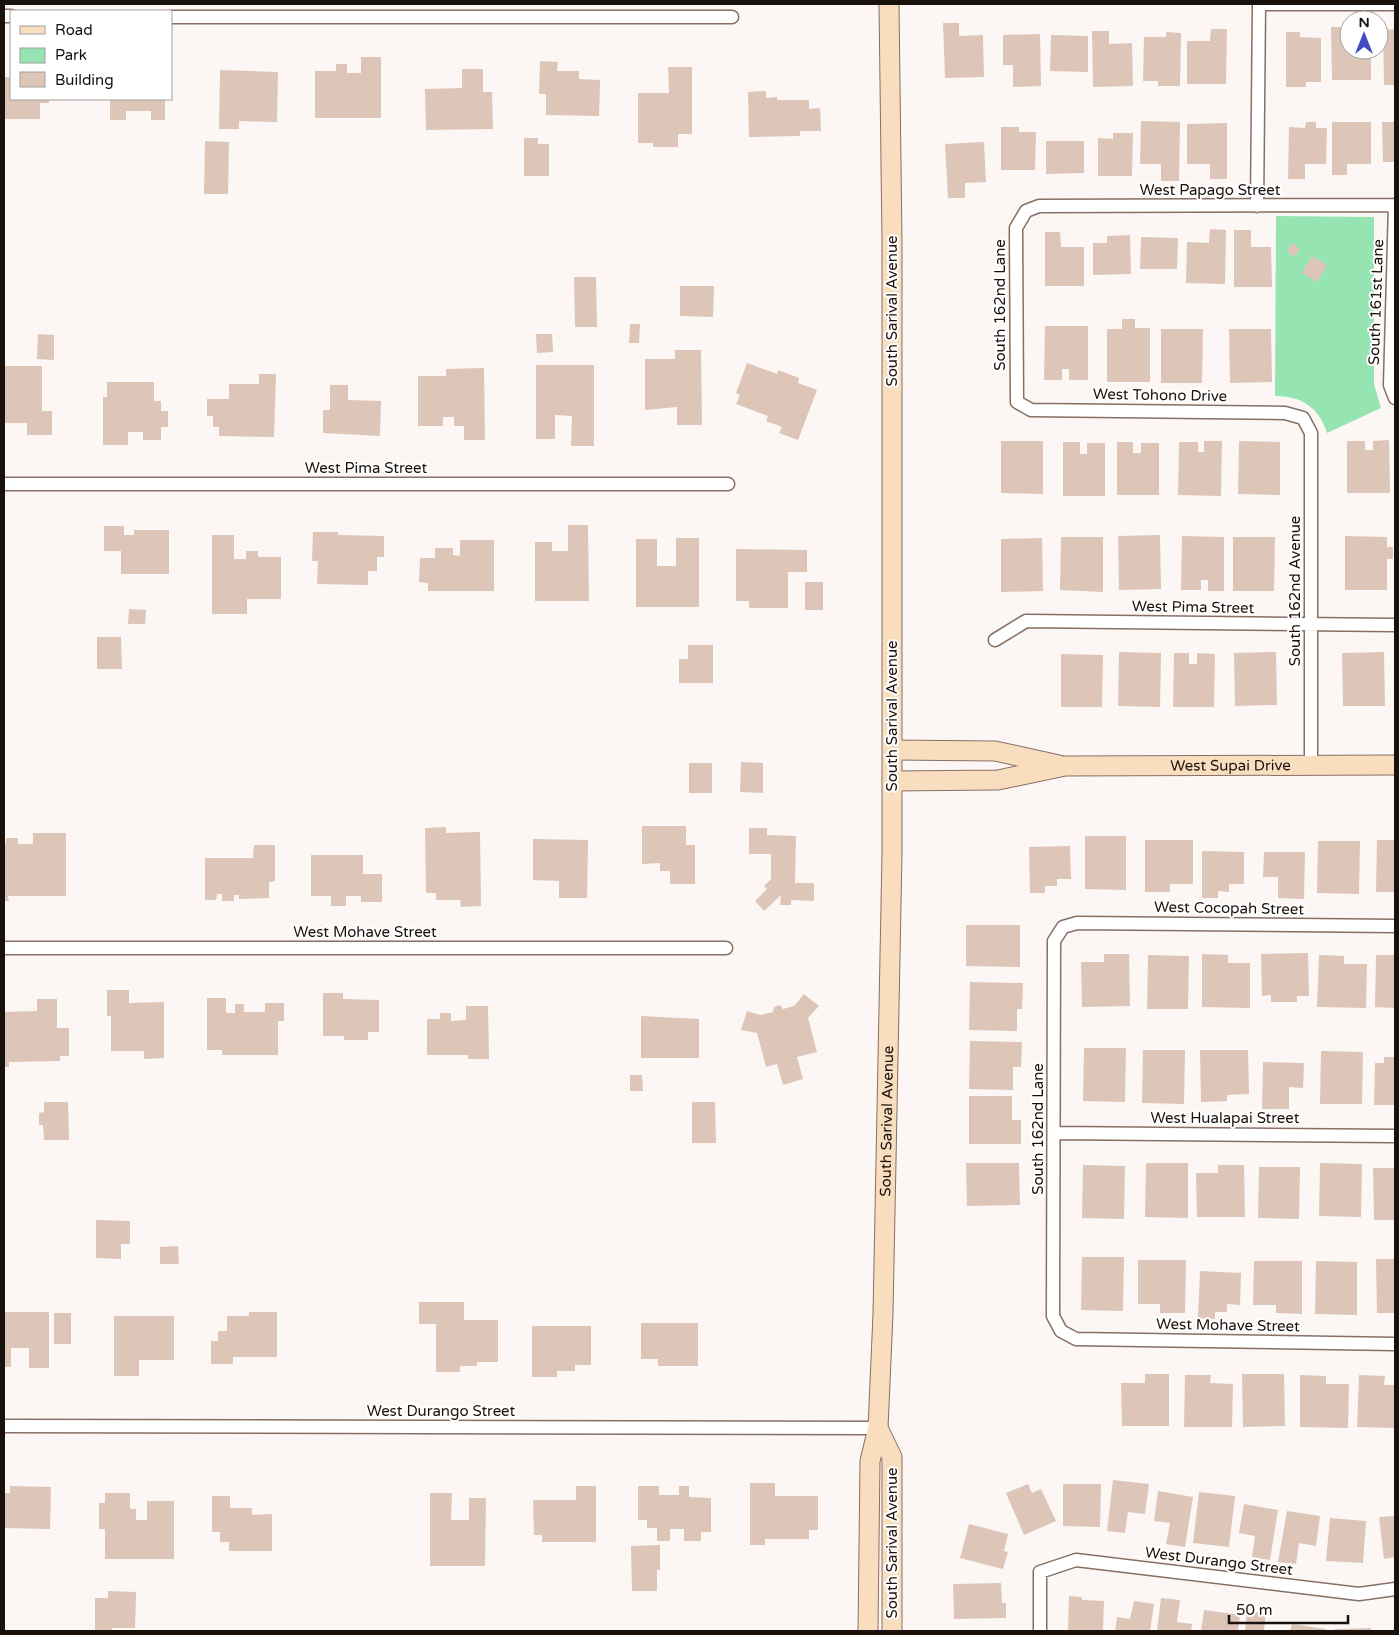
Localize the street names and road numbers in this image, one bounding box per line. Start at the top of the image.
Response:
street label: West Papago Street [1139,181,1281,199]
street label: South Sarival Avenue [883,235,901,387]
street label: South 162nd Lane [991,239,1009,371]
street label: South 161st Lane [1365,239,1387,365]
street label: West Tohono Drive [1093,385,1227,405]
street label: West Pima Street [305,459,427,477]
street label: South 162nd Avenue [1286,516,1304,666]
street label: West Pima Street [1132,597,1255,617]
street label: South Sarival Avenue [883,640,901,792]
street label: West Supai Drive [1170,756,1291,775]
street label: West Cocopah Street [1154,898,1304,918]
street label: West Mohave Street [293,923,437,941]
street label: South Sarival Avenue [876,1045,897,1197]
street label: South 162nd Lane [1029,1063,1047,1195]
street label: West Hualapai Street [1150,1109,1300,1127]
street label: West Mohave Street [1156,1315,1300,1335]
street label: West Durango Street [367,1402,516,1420]
street label: South Sarival Avenue [883,1467,901,1619]
street label: West Durango Street [1144,1543,1294,1579]

